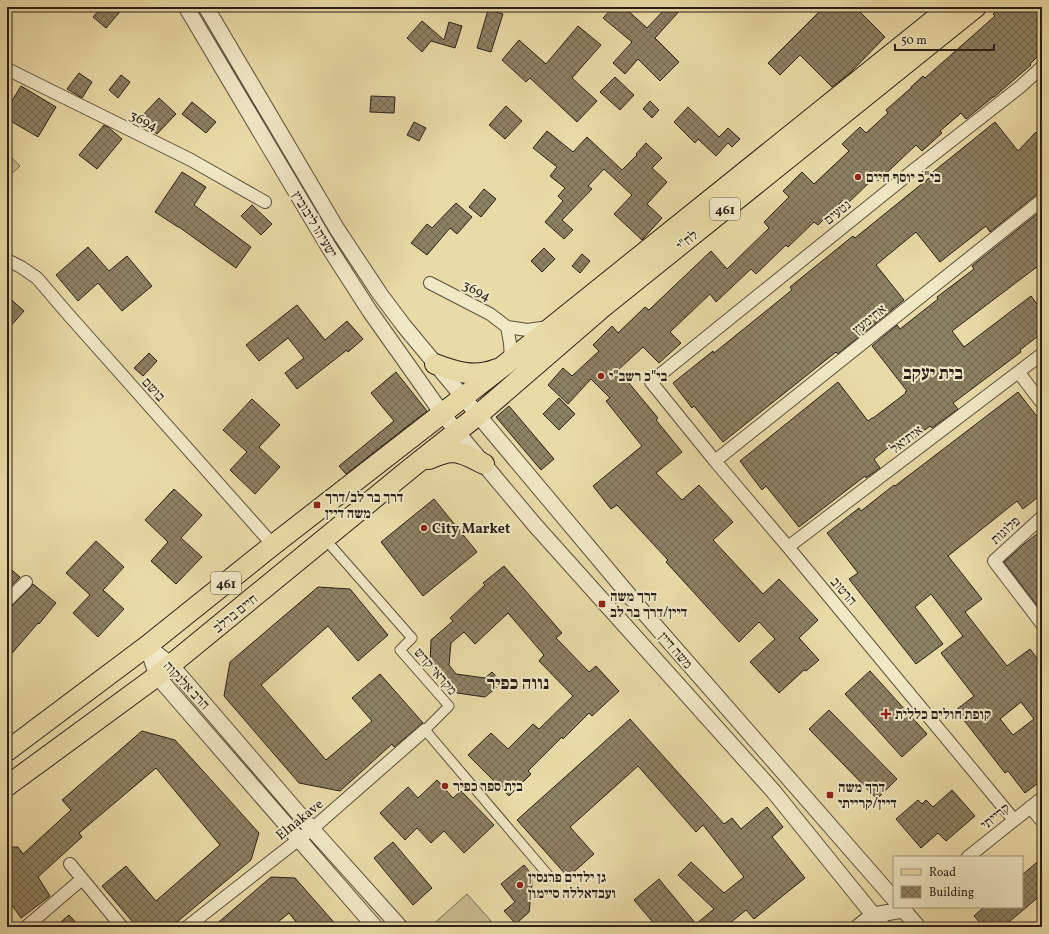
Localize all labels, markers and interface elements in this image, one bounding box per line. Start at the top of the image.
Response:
scale bar [895,26,994,52]
text: 50 m [901,33,927,49]
street label: 3694 [126,106,161,136]
place label: בי"כ יוסף חיים [866,169,941,188]
marker: בי"כ יוסף חיים [853,172,863,182]
street label: ישעיהו ליבוביץ [286,188,341,262]
street label: נטעים [820,196,856,230]
road number: 461 [710,198,740,220]
street label: לח"י [673,226,703,256]
street label: 3694 [459,276,494,307]
street label: אחימעץ [849,300,891,340]
district label: בית יעקב [903,362,963,387]
place label: בי"כ רשב"י [609,368,668,387]
marker: בי"כ רשב"י [596,371,606,381]
street label: בושם [137,374,169,406]
street label: איתיאל [886,421,927,459]
place label: דרך בר לב/דרך משה דיין [325,489,403,524]
marker: דרך בר לב/דרך משה דיין [312,500,322,510]
street label: פלוגות [987,513,1025,550]
place label: City Market [432,520,510,539]
marker: City Market [419,523,429,533]
road number: 461 [211,572,241,594]
street label: הרטוב [825,574,860,610]
place label: דרך משה דיין/דרך בר לב [610,588,687,623]
street label: חיים ברלב [210,590,262,638]
marker: דרך משה דיין/דרך בר לב [597,599,607,609]
street label: משה דיין [653,628,696,674]
street label: מקראי קדש [409,644,461,700]
street label: הרב אלנקוה [158,657,213,715]
district label: נווה כפיר [487,672,549,697]
place label: קופת חולים כללית [895,706,991,725]
marker: קופת חולים כללית [880,708,892,720]
place label: בית ספר כפיר [453,778,523,797]
place label: דרך משה דיין/קרייתי [838,779,897,814]
marker: בית ספר כפיר [440,781,450,791]
marker: דרך משה דיין/קרייתי [825,790,835,800]
street label: Elnakave [272,795,328,845]
street label: קרייתי [977,799,1015,835]
legend [893,856,1023,908]
text: Road [929,865,956,881]
place label: גן ילדים פרנסין ועבדאללה סיימון [528,869,616,904]
marker: גן ילדים פרנסין ועבדאללה סיימון [515,880,525,890]
text: Building [929,885,974,901]

